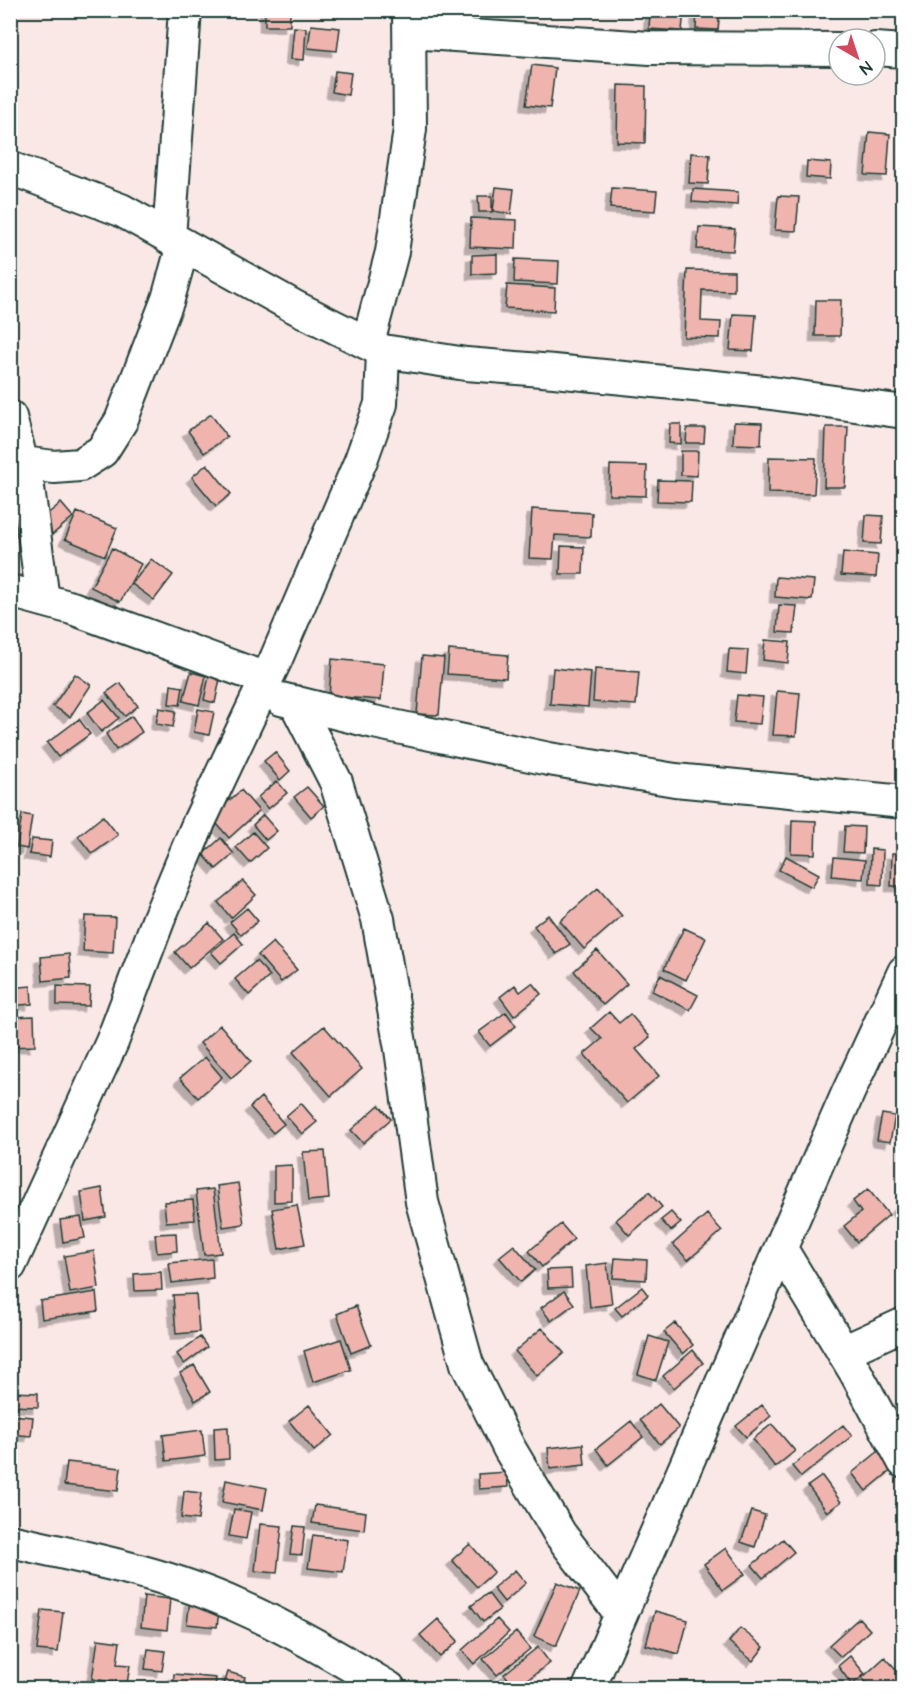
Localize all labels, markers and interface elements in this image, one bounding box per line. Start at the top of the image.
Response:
north arrow [827,27,887,87]
text: N [855,56,877,80]

